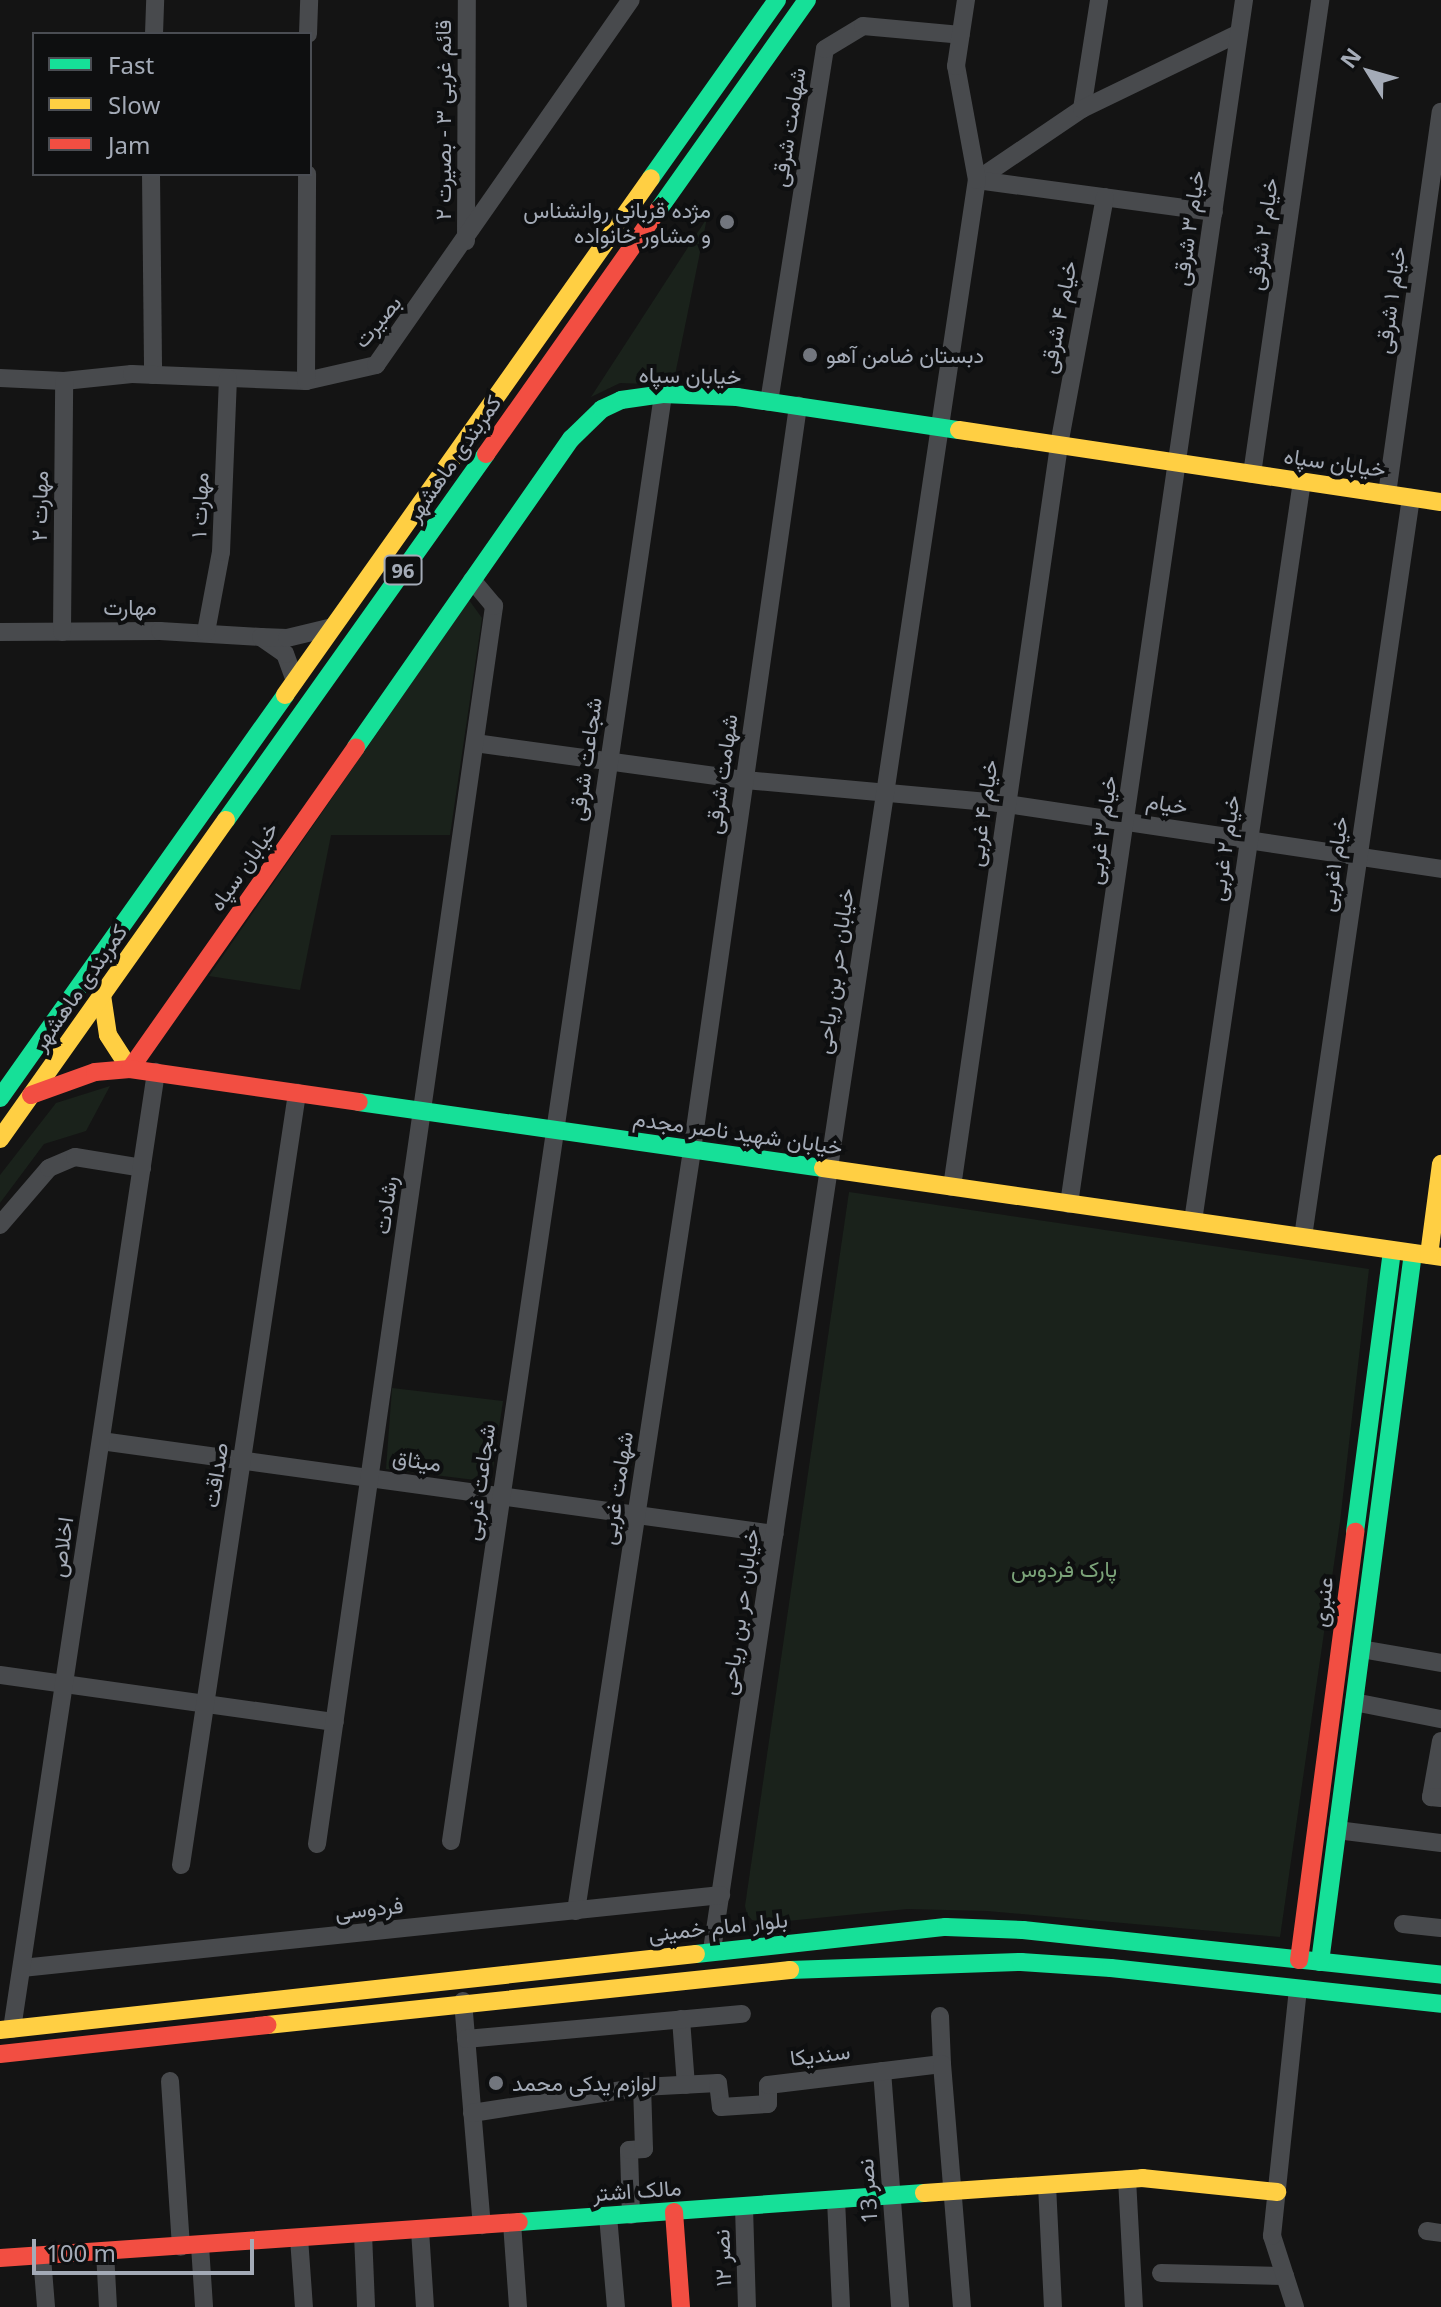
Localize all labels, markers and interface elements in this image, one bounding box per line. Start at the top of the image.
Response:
street label: قائم غربی ۳ - بصیرت ۲ [430,20,456,220]
legend [32,32,312,176]
north arrow [1329,32,1409,112]
text: N [1332,41,1367,74]
text: Fast [108,48,154,81]
street label: شهامت شرقی [766,65,810,189]
text: Slow [108,88,160,121]
text: Jam [108,128,150,161]
street label: خیام ۳ شرقی [1167,169,1209,287]
street label: خیام ۲ شرقی [1241,176,1283,292]
place label: مژده قربانی روانشناس و مشاور خانواده [523,196,711,248]
marker: مژده قربانی روانشناس و مشاور خانواده [718,213,736,231]
street label: خیام ۱ شرقی [1369,245,1411,355]
street label: خیام ۴ شرقی [1034,258,1082,376]
street label: بصیرت [348,289,406,353]
place label: دبستان ضامن آهو [826,342,984,368]
marker: دبستان ضامن آهو [801,346,819,364]
street label: خیابان سپاه [638,361,742,389]
street label: کمربندی ماهشهر [400,390,506,526]
street label: خیابان سپاه [1282,442,1388,482]
street label: مهارت ۲ [25,470,53,542]
street label: مهارت ۱ [185,472,213,538]
road number: 96 [383,554,423,586]
street label: مهارت [103,594,157,620]
street label: شجاعت شرقی [563,696,607,822]
street label: شهامت شرقی [700,712,742,836]
street label: خیام ۴ غربی [961,758,1003,868]
street label: خیام ۳ غربی [1080,774,1122,886]
street label: خیام [1144,787,1190,819]
street label: خیام ۲ غربی [1203,793,1245,903]
street label: خیام ۱غربی [1313,815,1353,913]
street label: خیابان سپاه [203,816,283,916]
street label: خیابان حر بن ریاحی [809,886,859,1056]
street label: کمربندی ماهشهر [26,919,132,1055]
street label: خیابان شهید ناصر مجدم [632,1104,844,1160]
street label: رشادت [368,1174,402,1236]
street label: شجاعت غربی [458,1422,500,1542]
street label: شهامت غربی [594,1430,638,1546]
street label: صداقت [197,1440,233,1510]
street label: میثاق [391,1444,443,1476]
street label: اخلاص [44,1515,78,1579]
street label: خیابان حر بن ریاحی [714,1527,764,1697]
park label: پارک فردوس [1011,1556,1117,1582]
street label: عنبری [1306,1575,1338,1629]
street label: فردوسی [333,1891,405,1925]
street label: بلوار امام خمینی [647,1906,789,1946]
street label: سندیکا [788,2037,852,2071]
place label: لوازم یدکی محمد [512,2070,657,2096]
marker: لوازم یدکی محمد [487,2074,505,2092]
street label: نصر 13 [852,2158,882,2224]
street label: مالک اشتر [592,2174,682,2206]
scale bar [36,2223,258,2273]
street label: نصر ۱۲ [708,2229,736,2287]
text: 100 m [46,2236,116,2269]

